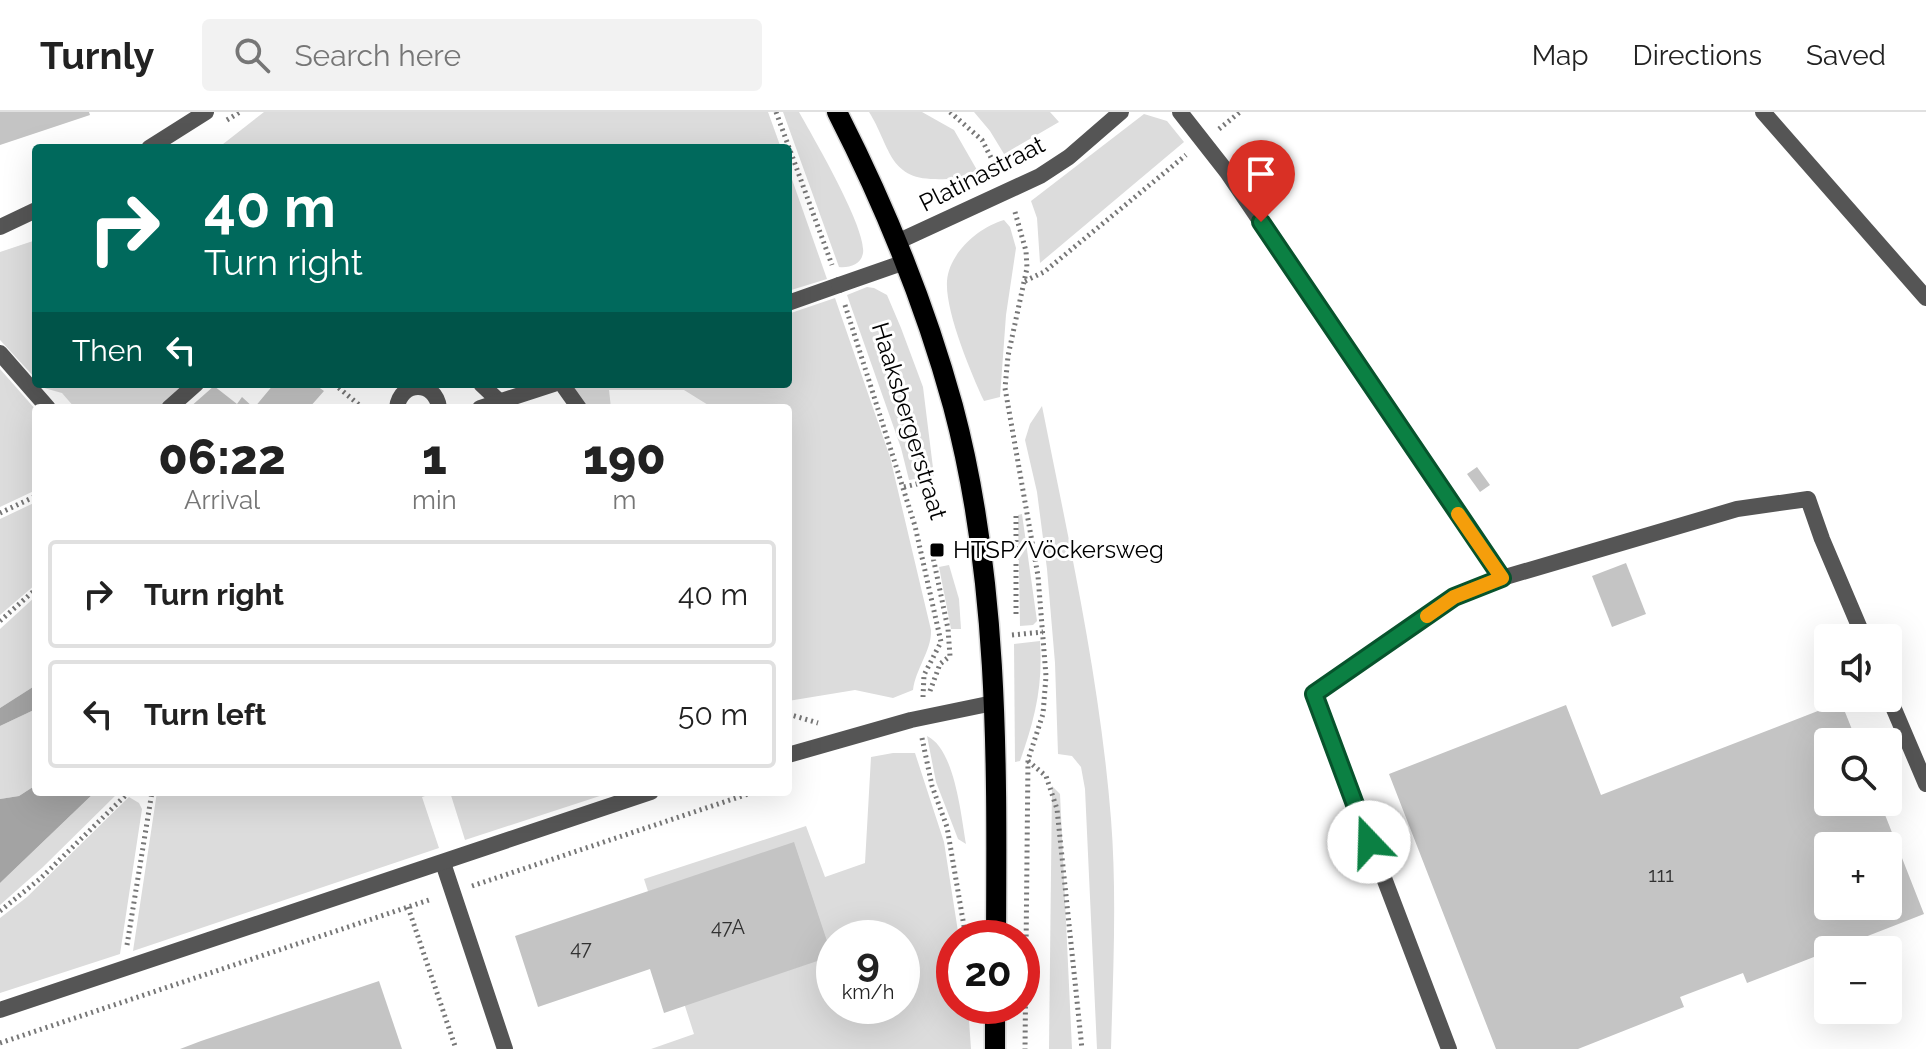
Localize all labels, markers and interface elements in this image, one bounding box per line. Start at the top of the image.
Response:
search box [202,19,762,91]
text: Turnly [40,33,154,78]
icon: search [230,33,274,77]
text: Search here [294,38,461,73]
text: Map [1532,39,1589,72]
text: Directions [1633,39,1762,72]
text: Saved [1806,39,1886,72]
street label: Platinastraat [914,130,1049,218]
pin [1227,140,1295,222]
icon: arrive [1239,152,1283,196]
text: 40 m [204,174,336,240]
icon: right [72,176,176,280]
text: Turn right [204,241,363,283]
street label: Haaksbergerstraat [866,319,953,523]
icon: left [159,328,203,372]
text: Then [72,333,143,368]
text: 06:22 [158,429,286,485]
text: 1 [422,429,447,485]
text: 190 [583,429,666,485]
text: Arrival [184,485,260,515]
text: min [412,485,457,515]
text: m [612,485,636,515]
place label: HTSP/Vöckersweg [953,535,1164,564]
marker: HTSP/Vöckersweg [928,541,946,559]
icon: right [76,572,120,616]
text: Turn right [144,577,284,612]
text: 40 m [678,577,748,612]
map controls [1814,624,1902,1024]
button: sound [1814,624,1902,712]
icon: left [76,692,120,736]
text: Turn left [144,697,266,732]
text: 50 m [678,697,748,732]
button: search [1814,728,1902,816]
position arrow [1327,800,1411,884]
button: + [1814,832,1902,920]
house number: 111 [1648,863,1674,887]
house number: 47A [711,915,746,939]
speed limit sign: 20 [936,920,1040,1024]
house number: 47 [570,936,592,960]
button: − [1814,936,1902,1024]
text: 9 [856,938,880,985]
text: km/h [842,980,894,1004]

